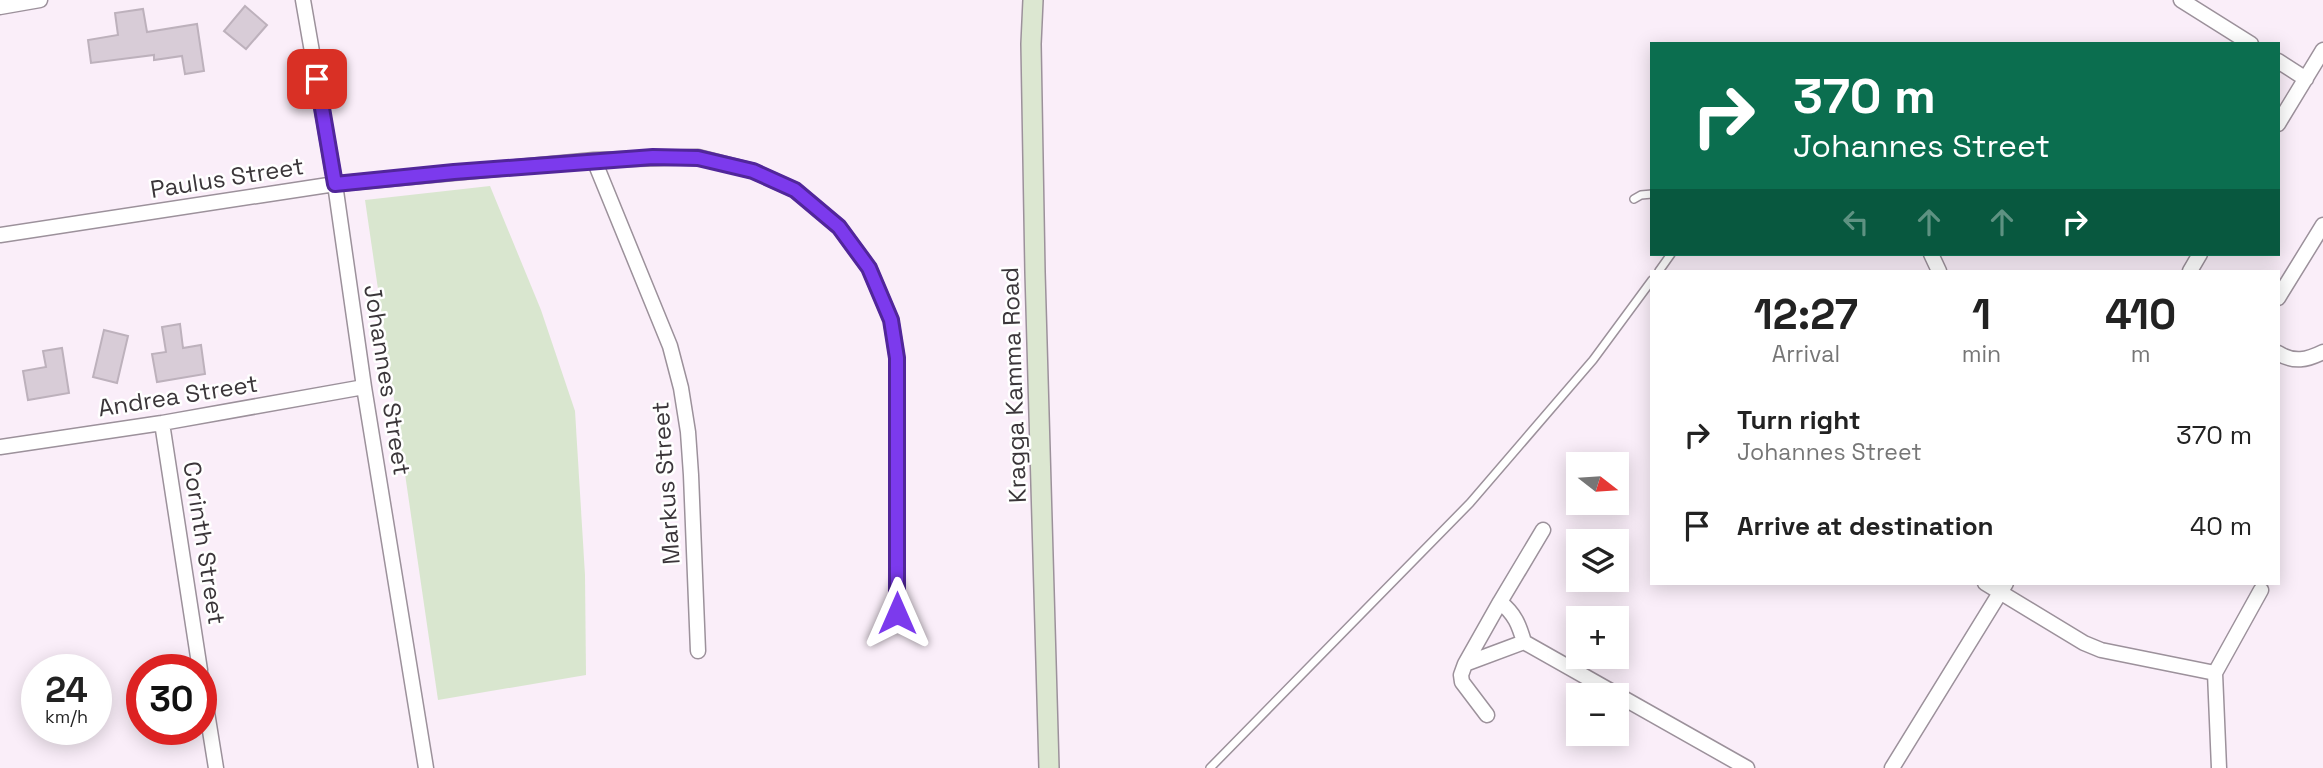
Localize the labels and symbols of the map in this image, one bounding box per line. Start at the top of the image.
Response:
pin [287,49,347,109]
street label: Paulus Street [148,150,306,205]
street label: Kragga Kamma Road [994,266,1033,504]
street label: Johannes Street [357,282,418,478]
street label: Andrea Street [96,368,260,423]
street label: Markus Street [644,400,687,566]
north arrow [1566,452,1629,514]
street label: Corinth Street [176,459,233,627]
position arrow [860,576,934,650]
speed limit sign: 30 [126,654,217,745]

